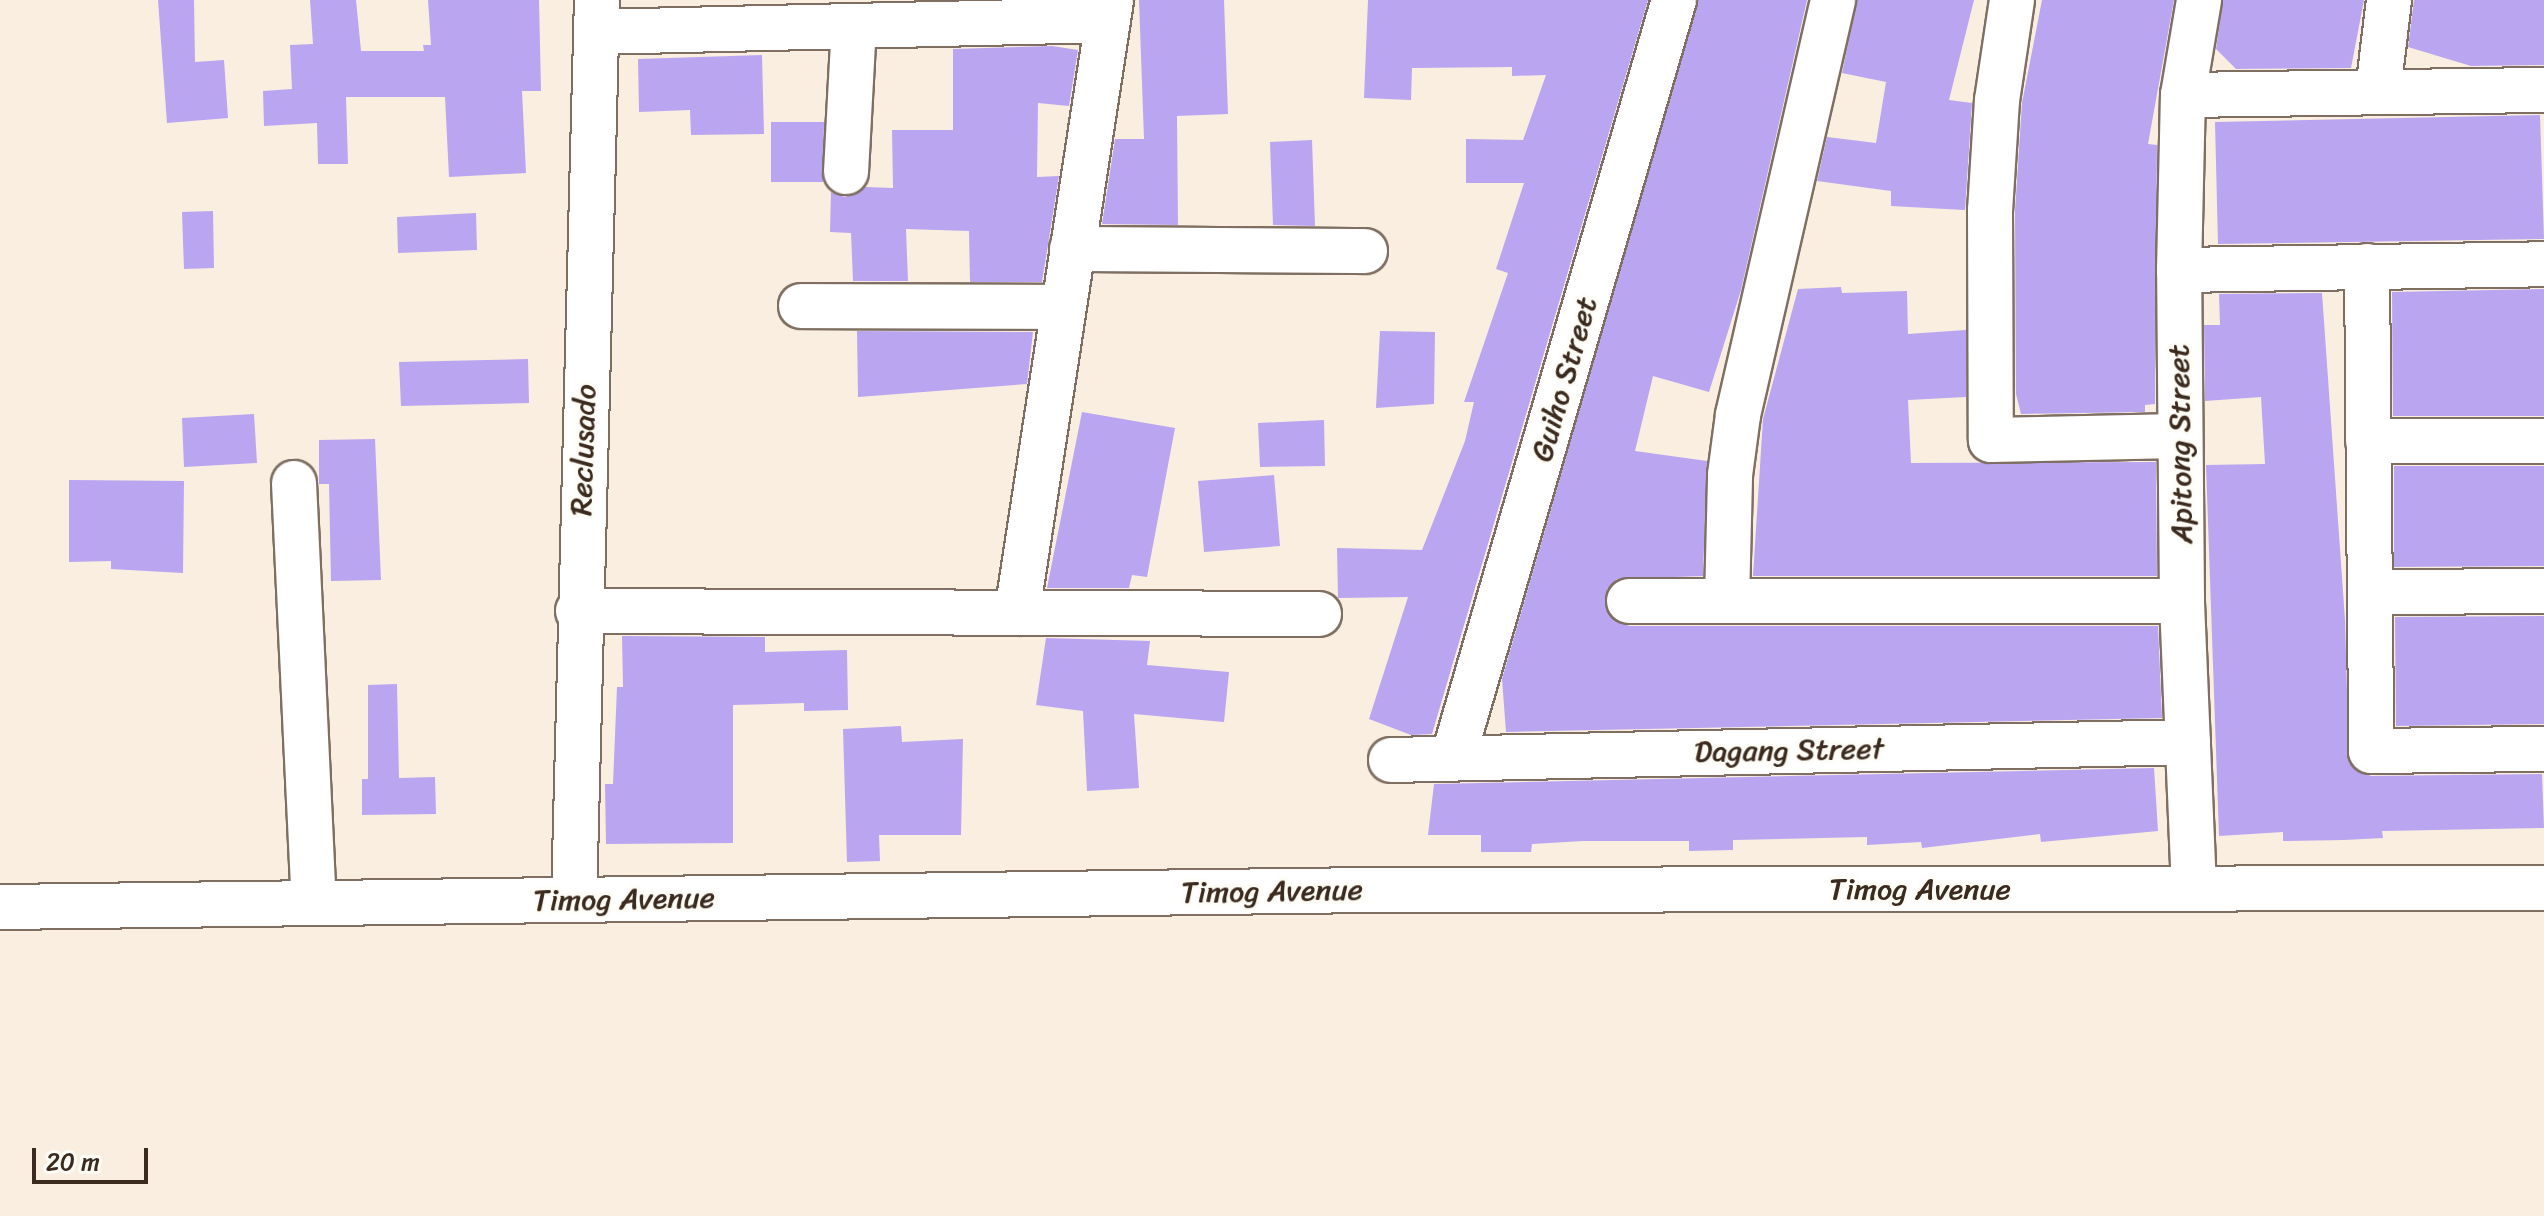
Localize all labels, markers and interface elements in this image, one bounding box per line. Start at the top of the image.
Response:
street label: Guiho Street [1523,293,1605,465]
street label: Apitong Street [2160,344,2200,544]
street label: Reclusado [563,384,603,516]
street label: Dagang Street [1694,730,1884,770]
street label: Timog Avenue [1181,871,1363,911]
street label: Timog Avenue [1829,871,2011,907]
street label: Timog Avenue [533,879,715,919]
scale bar [36,1132,152,1182]
text: 20 m [46,1141,100,1183]

